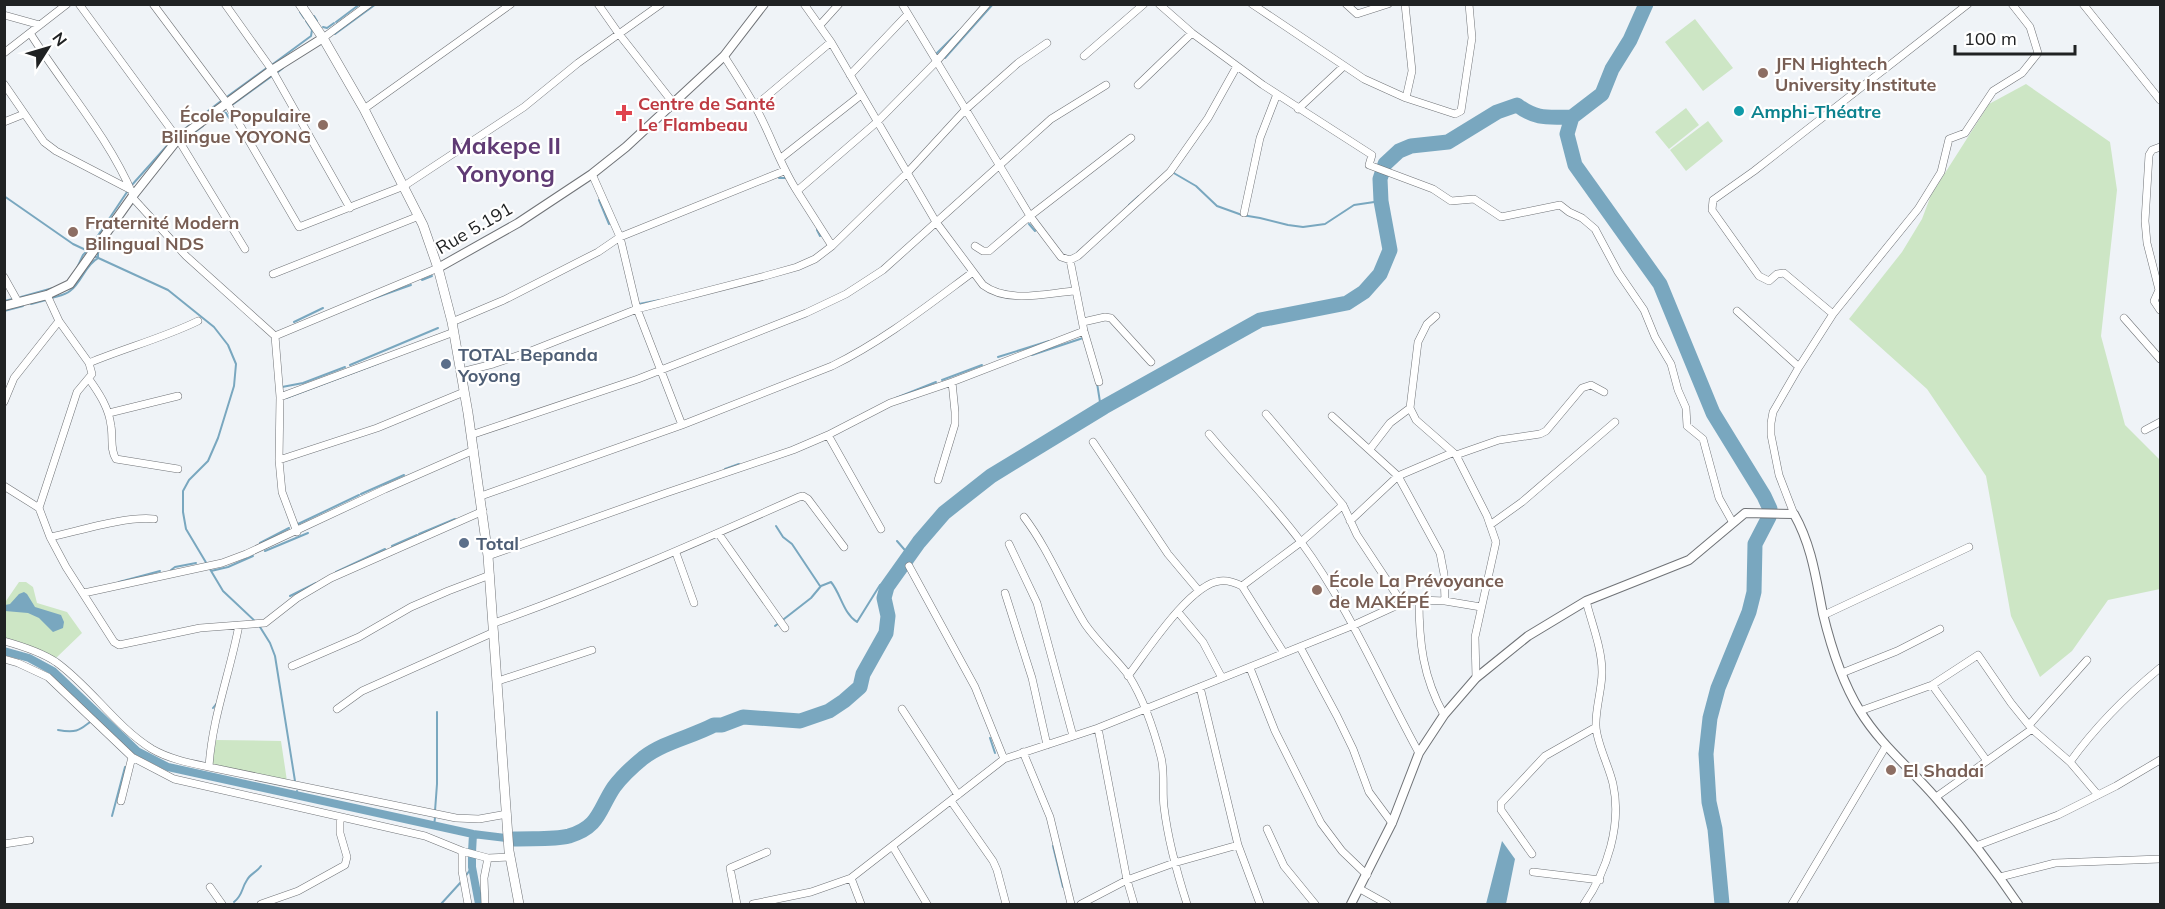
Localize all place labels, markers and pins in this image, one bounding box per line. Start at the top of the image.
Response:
place label: JFN Hightech University Institute [1775,52,1936,96]
marker: JFN Hightech University Institute [1756,66,1770,80]
place label: Centre de Santé Le Flambeau [638,92,775,136]
place label: Amphi-Théatre [1751,100,1881,123]
place label: École Populaire Bilingue YOYONG [161,104,311,148]
marker: Centre de Santé Le Flambeau [615,104,633,122]
marker: Amphi-Théatre [1732,104,1746,118]
marker: École Populaire Bilingue YOYONG [316,118,330,132]
place label: Fraternité Modern Bilingual NDS [85,211,239,255]
marker: Fraternité Modern Bilingual NDS [66,225,80,239]
place label: TOTAL Bepanda Yoyong [457,343,598,387]
marker: TOTAL Bepanda Yoyong [439,357,453,371]
place label: Total [476,532,519,555]
marker: Total [457,536,471,550]
place label: École La Prévoyance de MAKÉPÉ [1329,569,1504,613]
marker: École La Prévoyance de MAKÉPÉ [1310,583,1324,597]
place label: El Shadai [1903,759,1984,782]
marker: El Shadai [1884,763,1898,777]

